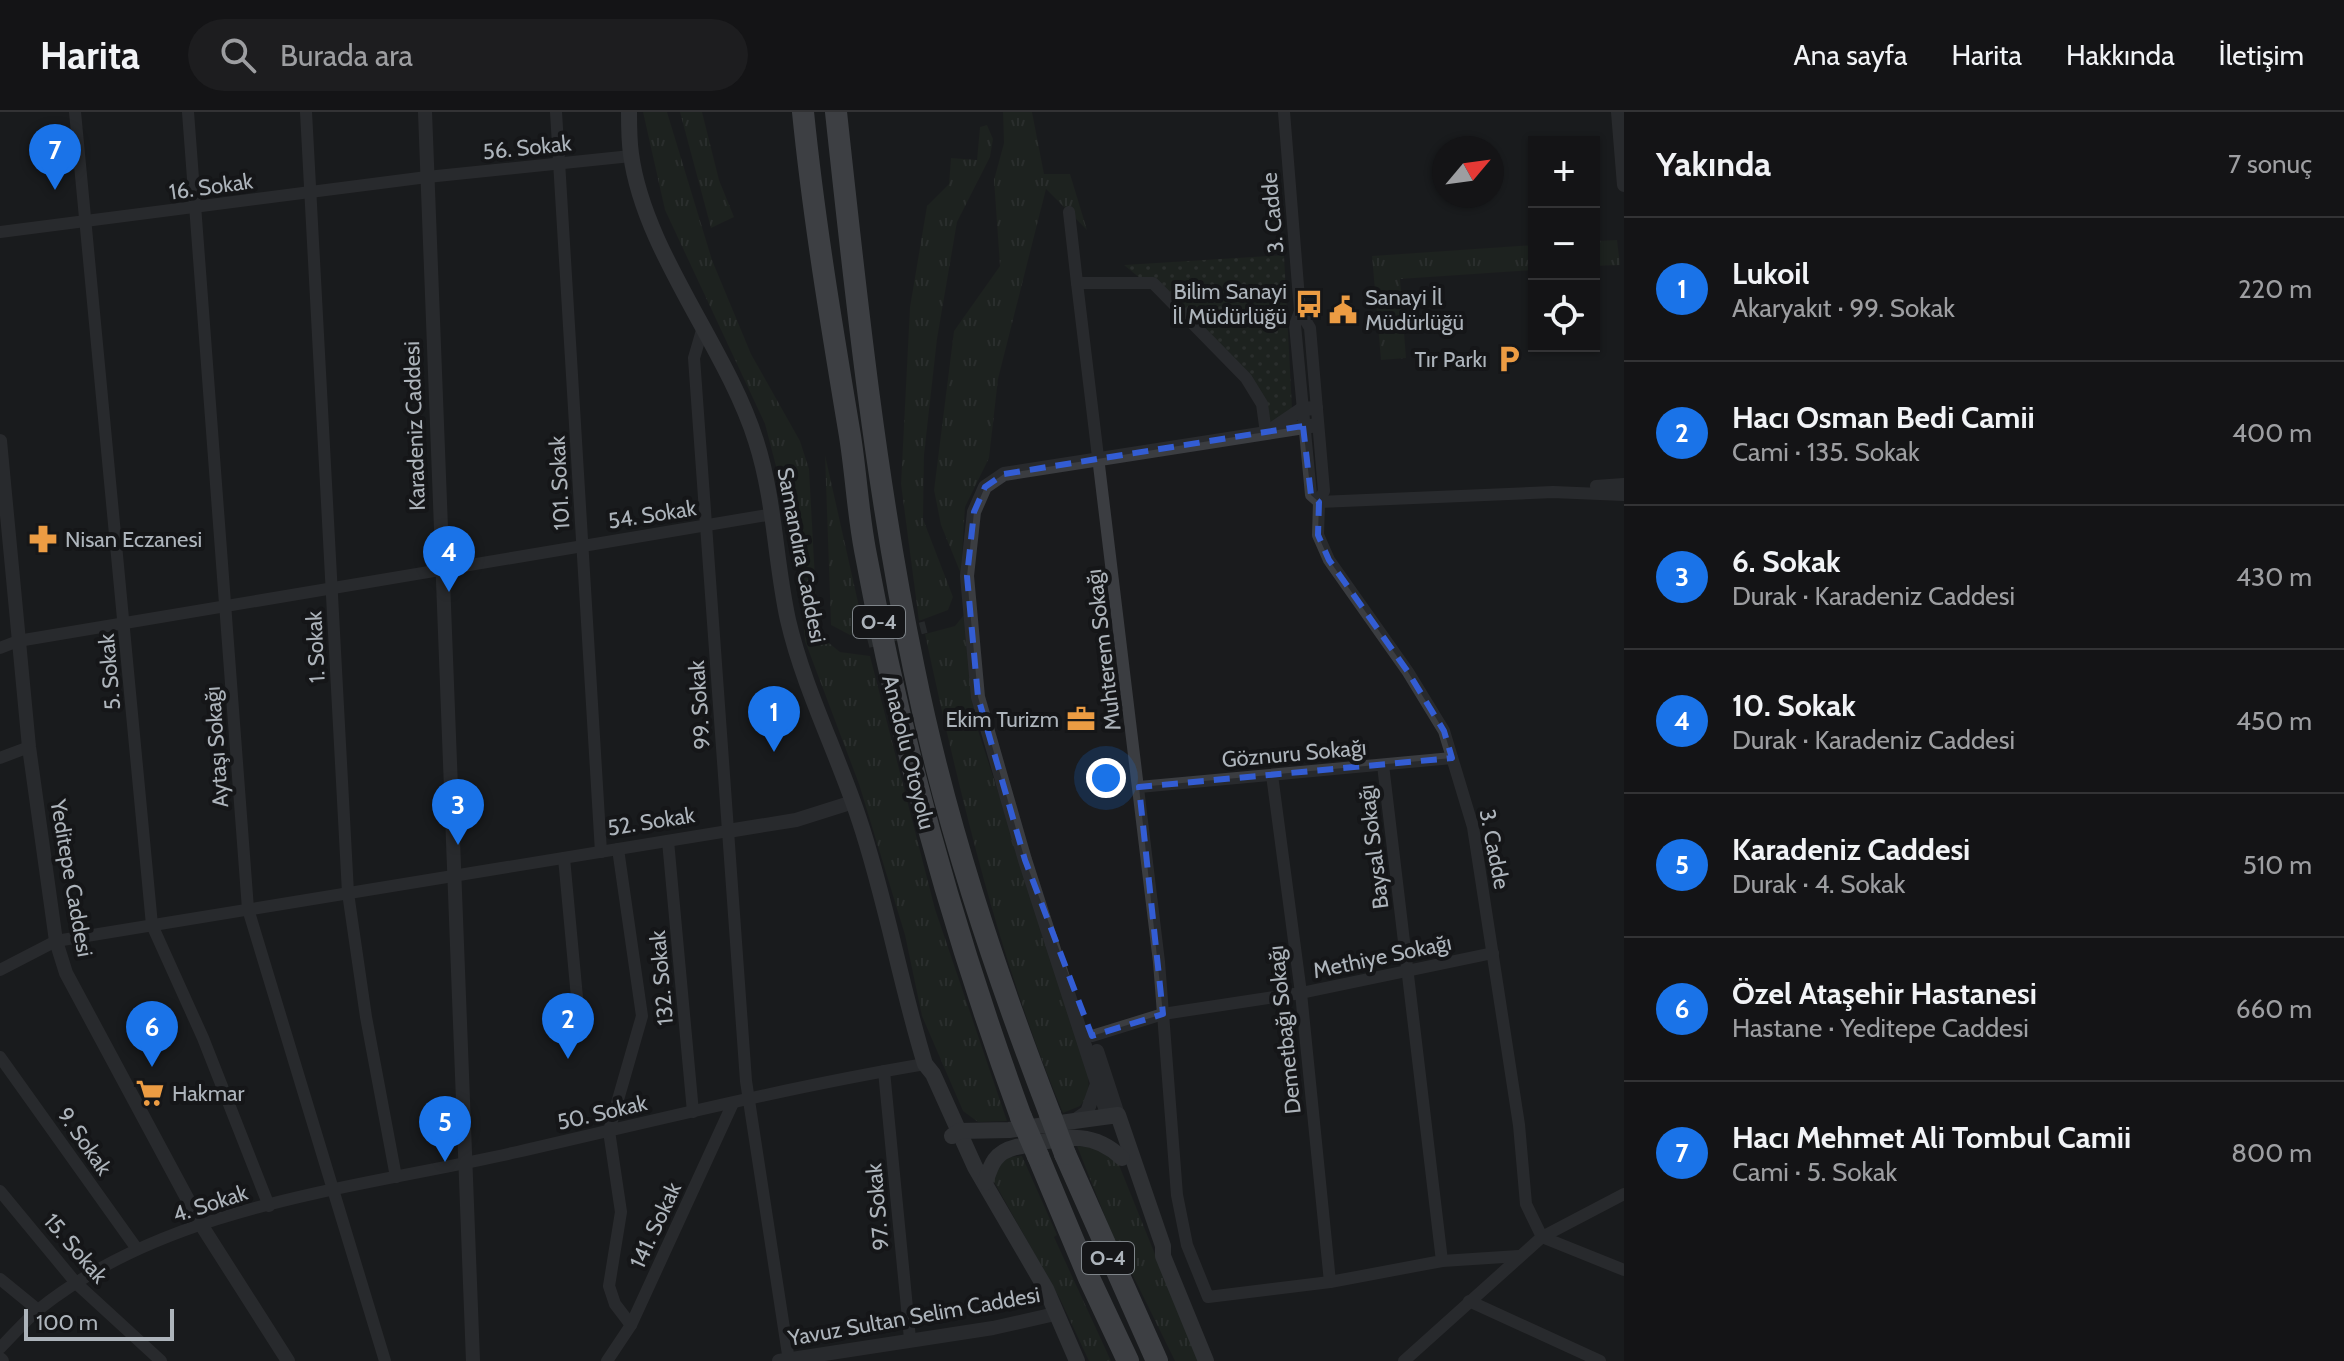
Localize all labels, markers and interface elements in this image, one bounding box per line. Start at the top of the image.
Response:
search box [188,19,748,91]
text: Harita [40,32,140,79]
icon: search [216,33,260,77]
text: Burada ara [280,37,413,74]
text: Ana sayfa [1794,38,1907,72]
text: Harita [1951,38,2022,72]
text: Hakkında [2066,38,2175,72]
text: İletişim [2219,38,2304,72]
pin: 7 [29,124,81,190]
street label: 56. Sokak [481,129,573,166]
north arrow [1432,136,1504,208]
map controls [1528,136,1600,352]
button: + [1528,136,1600,208]
text: Yakında [1656,143,1771,185]
text: 7 sonuç [2228,148,2312,180]
street label: 16. Sokak [167,167,255,206]
street label: 3. Cadde [1256,171,1289,255]
button: − [1528,208,1600,280]
text: Lukoil [1732,255,1809,292]
text: 1 [1677,273,1687,305]
text: 220 m [2238,273,2312,305]
place label: Bilim Sanayi İl Müdürlüğü [1172,278,1287,330]
button: locate [1528,280,1600,352]
place label: Sanayi İl Müdürlüğü [1365,284,1464,336]
bus stop icon: Bilim Sanayi İl Müdürlüğü [1294,289,1324,319]
text: Akaryakıt · 99. Sokak [1732,292,1955,324]
public building icon: Sanayi İl Müdürlüğü [1328,295,1358,325]
street label: Karadeniz Caddesi [398,341,431,511]
parking icon: Tır Parkı [1494,344,1524,374]
place label: Tır Parkı [1415,346,1487,373]
text: Hacı Osman Bedi Camii [1732,399,2035,436]
text: 2 [1675,417,1689,449]
text: 400 m [2232,417,2312,449]
street label: 101. Sokak [544,435,575,531]
text: Cami · 135. Sokak [1732,436,1920,468]
street label: Samandıra Caddesi [771,465,832,645]
street label: 54. Sokak [606,494,698,535]
pharmacy icon: Nisan Eczanesi [28,524,58,554]
place label: Nisan Eczanesi [65,526,202,553]
pin: 4 [423,526,475,592]
text: 6. Sokak [1732,543,1841,580]
text: 3 [1675,561,1689,593]
text: 430 m [2236,561,2312,593]
street label: Muhterem Sokağı [1080,568,1127,732]
text: Durak · Karadeniz Caddesi [1732,580,2015,612]
road number: O-4 [853,606,905,638]
street label: 1. Sokak [300,610,331,684]
street label: 5. Sokak [93,633,126,711]
street label: 99. Sokak [683,659,716,750]
street label: Anadolu Otoyolu [876,672,941,832]
street label: Aytaşı Sokağı [199,685,234,808]
pin: 1 [748,686,800,752]
text: 10. Sokak [1732,687,1856,724]
office icon: Ekim Turizm [1066,704,1096,734]
text: 4 [1674,705,1690,737]
text: 450 m [2236,705,2312,737]
place label: Ekim Turizm [945,706,1059,733]
text: Durak · Karadeniz Caddesi [1732,724,2015,756]
street label: Göznuru Sokağı [1221,734,1367,773]
your location [1086,758,1126,798]
pin: 3 [432,779,484,845]
street label: Baysal Sokağı [1352,783,1395,911]
street label: Yeditepe Caddesi [44,796,99,959]
street label: 52. Sokak [605,801,697,842]
street label: 3. Cadde [1474,807,1516,892]
text: Karadeniz Caddesi [1732,831,1970,868]
text: 5 [1675,849,1689,881]
text: 510 m [2243,849,2312,881]
text: Durak · 4. Sokak [1732,868,1905,900]
street label: 132. Sokak [644,929,679,1027]
street label: Methiye Sokağı [1310,929,1454,984]
street label: Demetbağı Sokağı [1262,944,1307,1116]
text: Özel Ataşehir Hastanesi [1732,975,2037,1012]
pin: 2 [542,993,594,1059]
text: 6 [1675,993,1689,1025]
text: 660 m [2236,993,2312,1025]
pin: 6 [126,1001,178,1067]
text: Hastane · Yeditepe Caddesi [1732,1012,2029,1044]
supermarket icon: Hakmar [135,1078,165,1108]
place label: Hakmar [172,1080,245,1107]
street label: 50. Sokak [554,1089,650,1136]
pin: 5 [419,1096,471,1162]
street label: 9. Sokak [52,1102,118,1181]
text: Hacı Mehmet Ali Tombul Camii [1732,1119,2131,1156]
text: 7 [1675,1137,1689,1169]
text: 800 m [2231,1137,2312,1169]
text: Cami · 5. Sokak [1732,1156,1897,1188]
street label: 97. Sokak [860,1162,895,1252]
street label: 141. Sokak [624,1178,687,1272]
street label: 4. Sokak [169,1179,251,1228]
street label: 15. Sokak [38,1208,113,1289]
road number: O-4 [1082,1242,1134,1274]
street label: Yavuz Sultan Selim Caddesi [785,1281,1042,1352]
scale bar [24,1305,174,1341]
text: 100 m [36,1309,98,1336]

